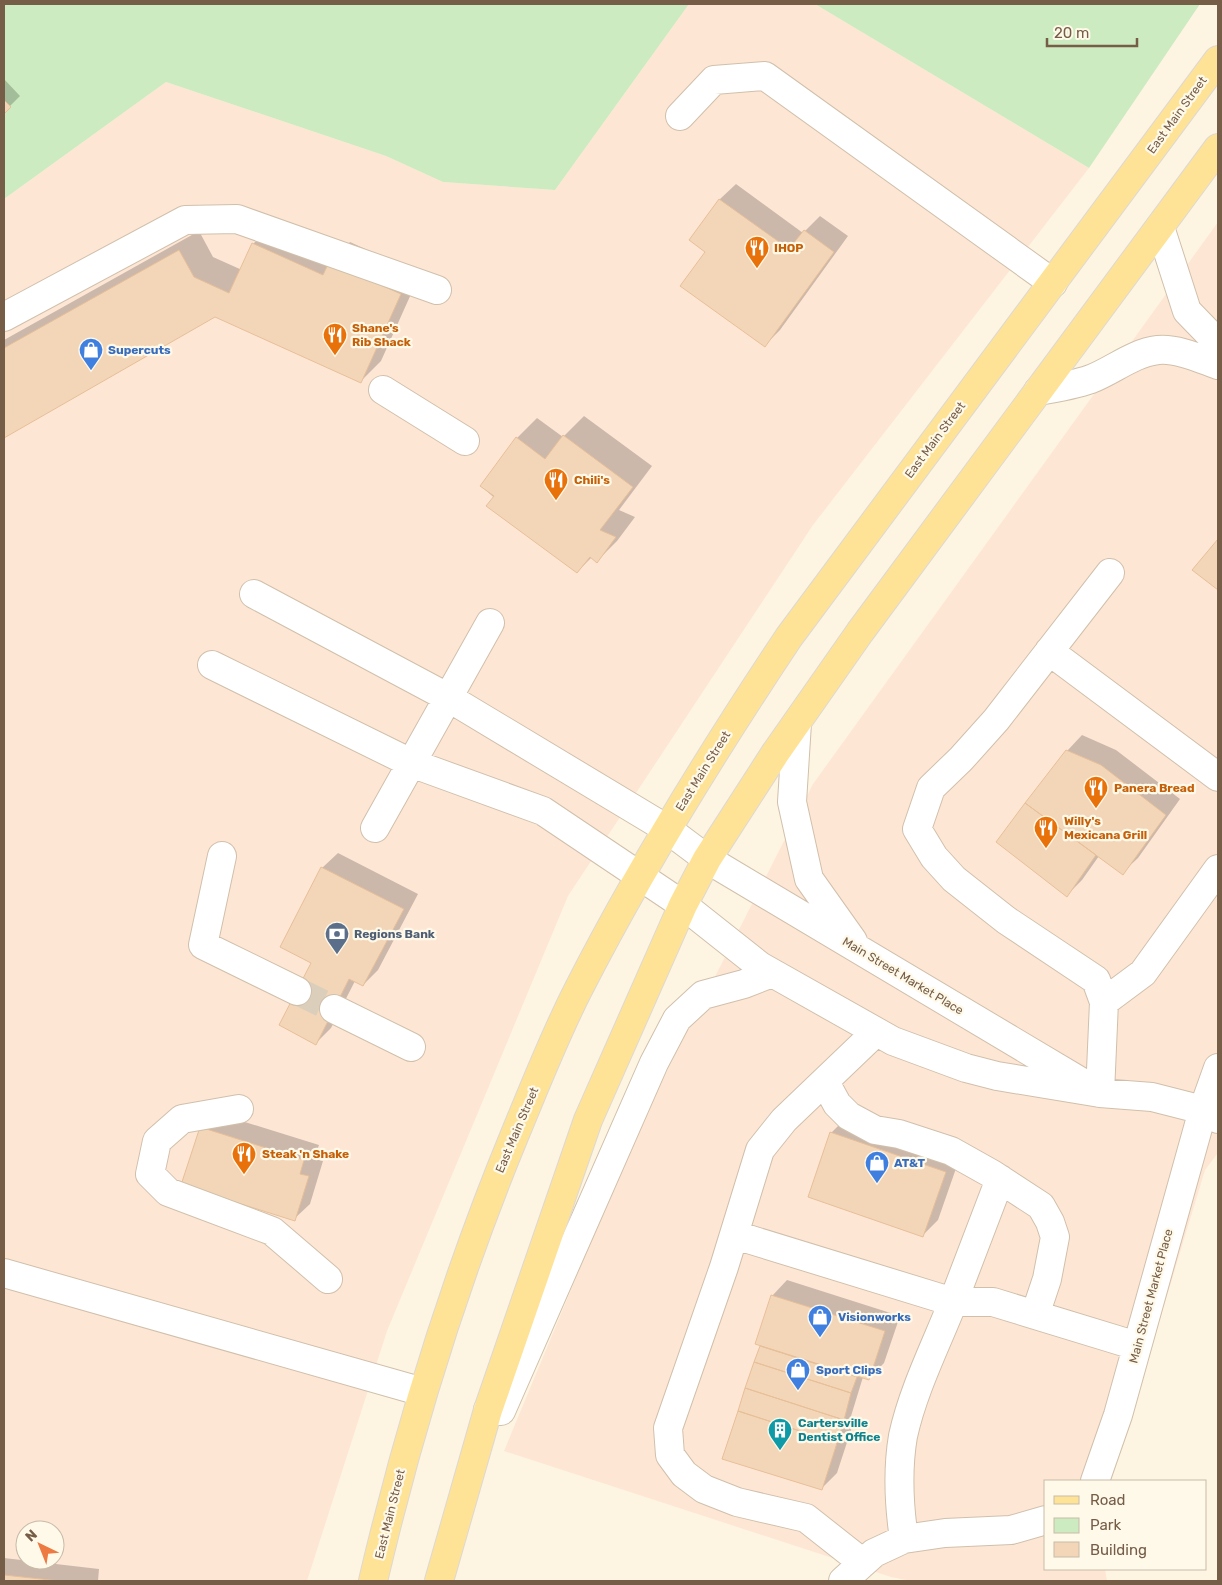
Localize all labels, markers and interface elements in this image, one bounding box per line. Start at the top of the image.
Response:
scale bar [1047,15,1137,47]
text: 20 m [1054,24,1089,42]
street label: East Main Street [1144,74,1210,156]
restaurant icon: IHOP [744,235,770,269]
place label: IHOP [774,241,803,255]
place label: Shane's Rib Shack [352,321,411,349]
restaurant icon: Shane's Rib Shack [322,322,348,356]
shop icon: Supercuts [78,337,104,371]
place label: Supercuts [108,343,171,357]
street label: East Main Street [902,399,968,481]
restaurant icon: Chili's [543,467,569,501]
place label: Chili's [574,473,610,487]
street label: East Main Street [673,728,733,814]
restaurant icon: Panera Bread [1083,775,1109,809]
place label: Panera Bread [1114,781,1195,795]
place label: Willy's Mexicana Grill [1064,814,1147,842]
restaurant icon: Willy's Mexicana Grill [1033,815,1059,849]
bank icon: Regions Bank [324,921,350,955]
place label: Regions Bank [354,927,435,941]
street label: Main Street Market Place [840,934,966,1018]
street label: East Main Street [493,1085,541,1175]
restaurant icon: Steak 'n Shake [231,1141,257,1175]
place label: Steak 'n Shake [262,1147,349,1161]
shop icon: AT&T [864,1150,890,1184]
place label: AT&T [894,1156,925,1170]
street label: Main Street Market Place [1126,1227,1176,1365]
shop icon: Visionworks [807,1304,833,1338]
place label: Visionworks [838,1310,911,1324]
shop icon: Sport Clips [785,1357,811,1391]
place label: Sport Clips [816,1363,882,1377]
place label: Cartersville Dentist Office [798,1416,880,1444]
building icon: Cartersville Dentist Office [767,1417,793,1451]
street label: East Main Street [372,1468,408,1560]
legend [1044,1480,1207,1570]
text: Road [1090,1491,1126,1509]
text: Park [1090,1516,1121,1534]
north arrow [15,1520,65,1570]
text: N [22,1526,41,1546]
text: Building [1090,1541,1147,1559]

